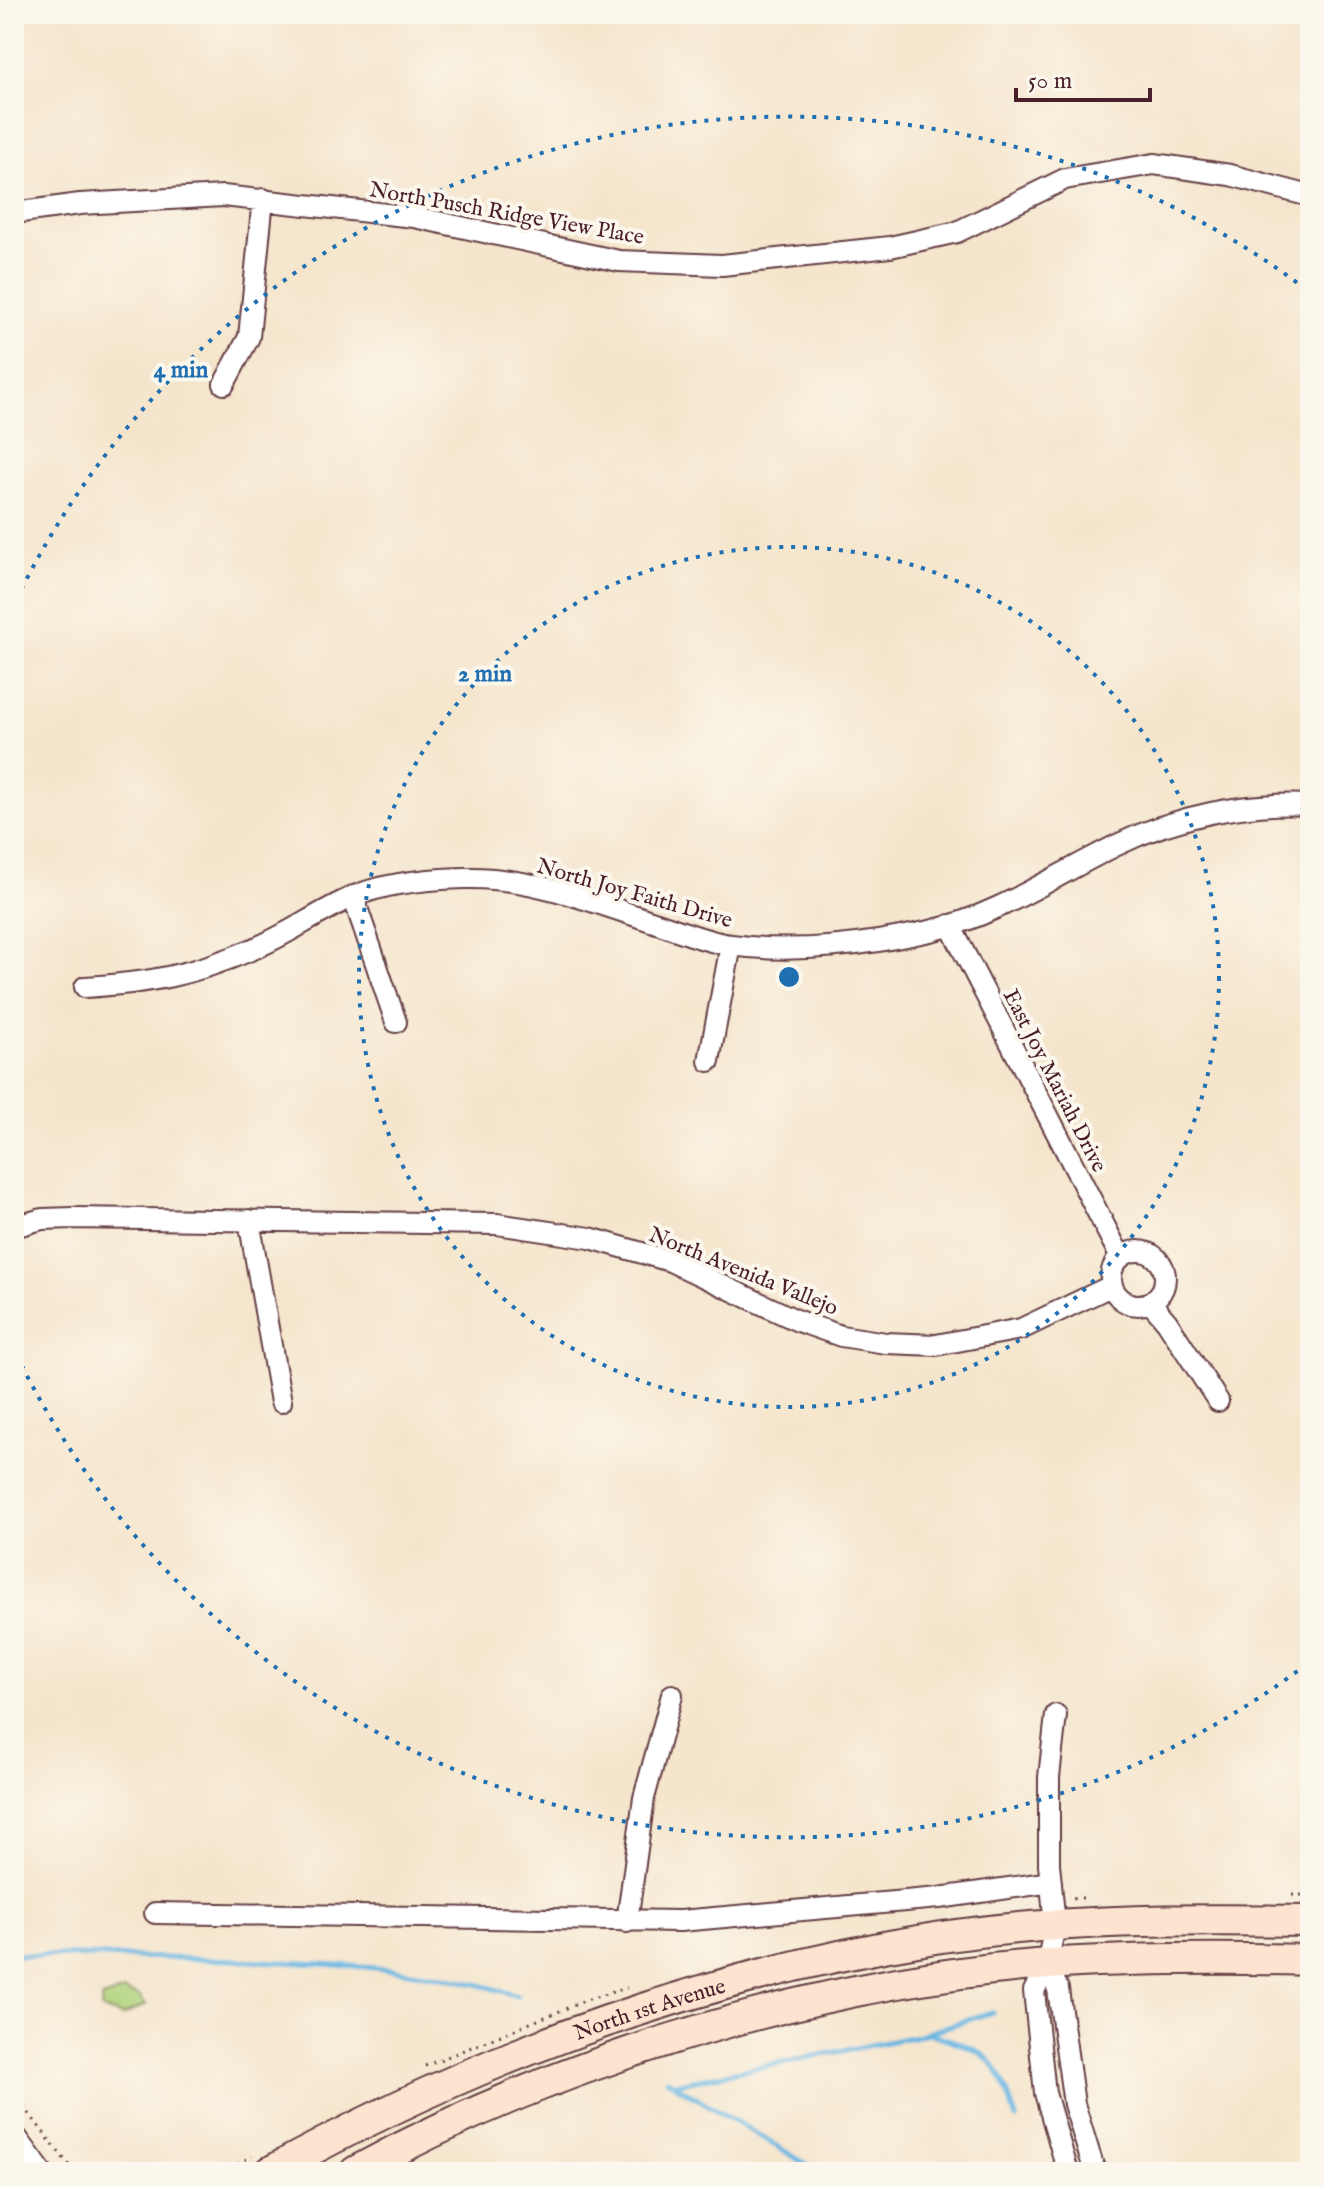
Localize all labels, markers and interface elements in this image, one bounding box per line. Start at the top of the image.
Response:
scale bar [1016,52,1150,102]
text: 50 m [1028,66,1072,97]
street label: North Pusch Ridge View Place [367,176,646,252]
text: 4 min [154,355,209,386]
text: 2 min [458,659,512,690]
street label: North Joy Faith Drive [533,853,736,935]
centre of rings [775,963,803,991]
street label: East Joy Mariah Drive [996,985,1113,1177]
street label: North Avenida Vallejo [645,1221,842,1323]
street label: North 1st Avenue [570,1973,729,2048]

